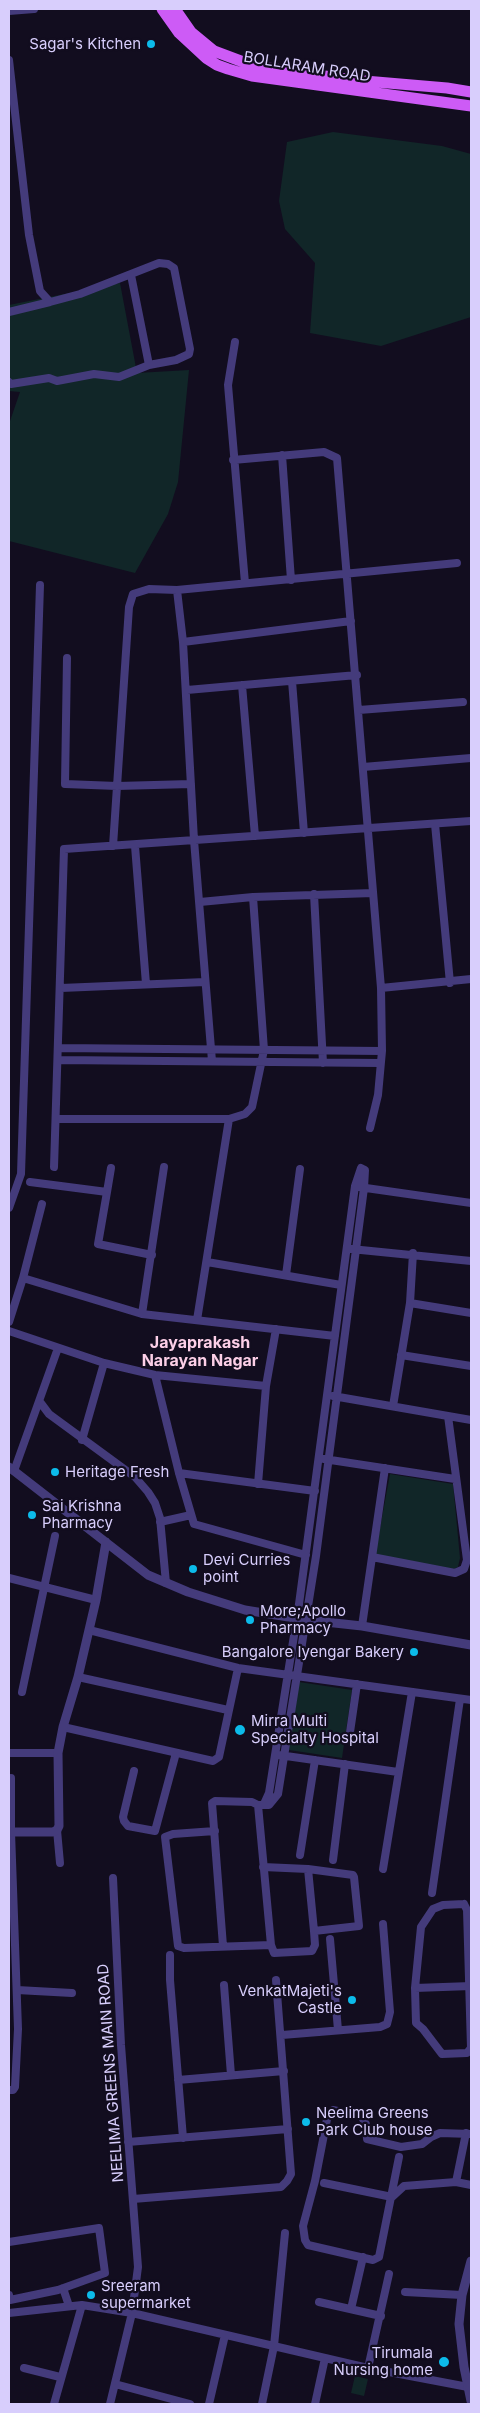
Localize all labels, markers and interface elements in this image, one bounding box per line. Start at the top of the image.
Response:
place label: Sagar's Kitchen [29,35,141,53]
marker: Sagar's Kitchen [145,38,157,50]
street label: BOLLARAM ROAD [242,48,372,86]
district label: Jayaprakash Narayan Nagar [142,1333,258,1371]
place label: Heritage Fresh [65,1463,169,1481]
marker: Heritage Fresh [49,1466,61,1478]
place label: Sai Krishna Pharmacy [42,1497,122,1532]
marker: Sai Krishna Pharmacy [26,1509,38,1521]
place label: Devi Curries point [203,1551,290,1586]
marker: Devi Curries point [187,1563,199,1575]
place label: More;Apollo Pharmacy [260,1602,346,1637]
marker: More;Apollo Pharmacy [244,1614,256,1626]
place label: Bangalore Iyengar Bakery [222,1643,404,1661]
marker: Bangalore Iyengar Bakery [408,1646,420,1658]
place label: Mirra Multi Specialty Hospital [251,1712,379,1747]
marker: Mirra Multi Specialty Hospital [233,1723,247,1737]
street label: NEELIMA GREENS MAIN ROAD [94,1963,128,2183]
place label: VenkatMajeti's Castle [238,1982,342,2017]
marker: VenkatMajeti's Castle [346,1994,358,2006]
place label: Neelima Greens Park Club house [316,2104,433,2139]
marker: Neelima Greens Park Club house [300,2116,312,2128]
place label: Sreeram supermarket [101,2277,191,2312]
marker: Sreeram supermarket [85,2289,97,2301]
place label: Tirumala Nursing home [334,2344,433,2379]
marker: Tirumala Nursing home [437,2355,451,2369]

